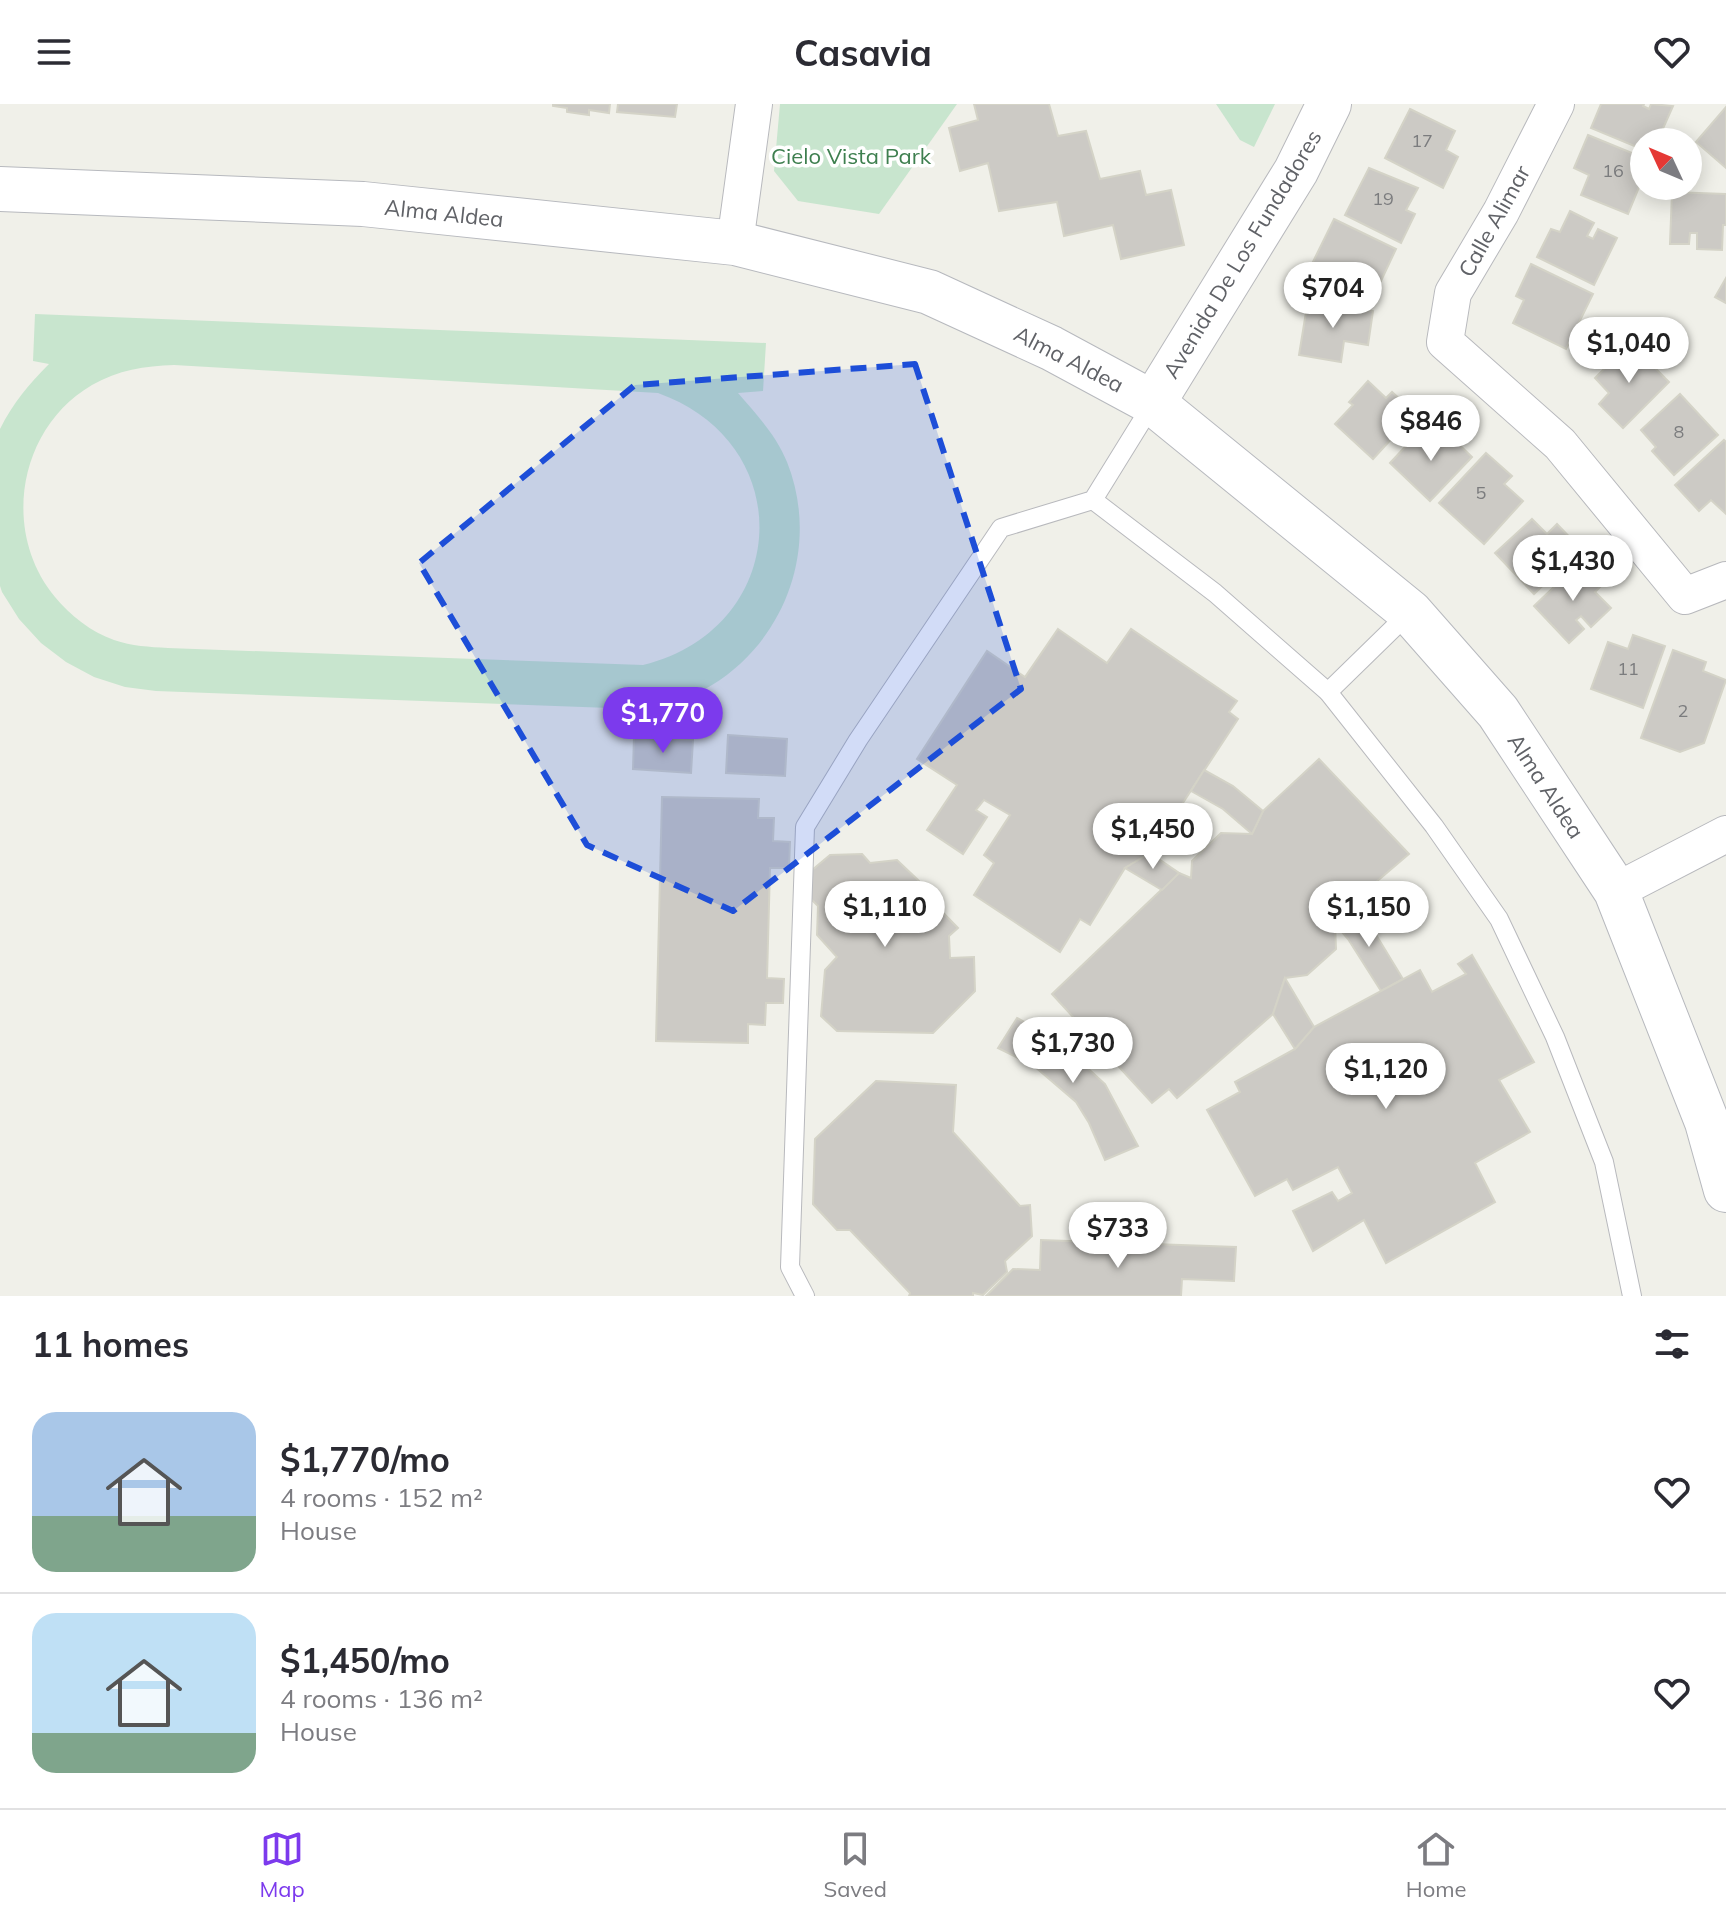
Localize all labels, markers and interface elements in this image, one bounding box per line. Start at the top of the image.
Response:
icon: menu [32,30,76,74]
text: Casavia [794,30,932,75]
icon: heart [1650,30,1694,74]
street label: Avenida De Los Fundadores [1157,125,1327,383]
north arrow [1630,128,1702,200]
map controls [1630,128,1702,200]
house number: 17 [1411,129,1433,152]
park label: Cielo Vista Park [771,142,932,170]
house number: 16 [1602,159,1624,182]
street label: Calle Alimar [1452,160,1536,282]
house number: 19 [1372,187,1394,210]
street label: Alma Aldea [383,193,505,233]
pin: $704 [1286,262,1380,330]
text: $704 [1302,271,1364,304]
pin: $1,040 [1564,317,1694,385]
street label: Alma Aldea [1009,319,1129,399]
text: $1,040 [1587,326,1671,359]
pin: $846 [1384,395,1478,463]
text: $846 [1400,404,1462,437]
house number: 8 [1674,420,1684,443]
house number: 5 [1476,481,1487,504]
pin: $1,430 [1508,535,1638,603]
text: $1,430 [1531,544,1615,577]
house number: 11 [1617,657,1639,680]
pin: $1,770 [598,687,728,755]
text: $1,770 [621,696,705,729]
house number: 2 [1678,699,1688,722]
street label: Alma Aldea [1502,728,1590,844]
pin: $1,450 [1088,803,1218,871]
text: $1,450 [1111,812,1195,845]
pin: $1,110 [820,881,950,949]
pin: $1,150 [1304,881,1434,949]
text: $1,110 [843,890,927,923]
text: $1,150 [1327,890,1411,923]
pin: $1,730 [1008,1017,1138,1085]
text: $1,730 [1031,1026,1115,1059]
pin: $1,120 [1321,1043,1451,1111]
text: $1,120 [1344,1052,1428,1085]
pin: $733 [1071,1202,1165,1270]
text: $733 [1087,1211,1149,1244]
icon: filters [1650,1322,1694,1366]
text: 11 homes [32,1323,189,1366]
text: $1,770/mo [280,1438,450,1481]
icon: home [96,1444,192,1540]
icon: heart [1650,1470,1694,1514]
text: 4 rooms · 152 m² [280,1481,483,1514]
text: House [280,1514,357,1547]
text: $1,450/mo [280,1639,450,1682]
icon: home [96,1645,192,1741]
icon: heart [1650,1671,1694,1715]
text: 4 rooms · 136 m² [280,1682,483,1715]
text: House [280,1715,357,1748]
tab: Map [259,1827,305,1903]
tab: Saved [824,1827,887,1903]
tab: Home [1406,1827,1467,1903]

